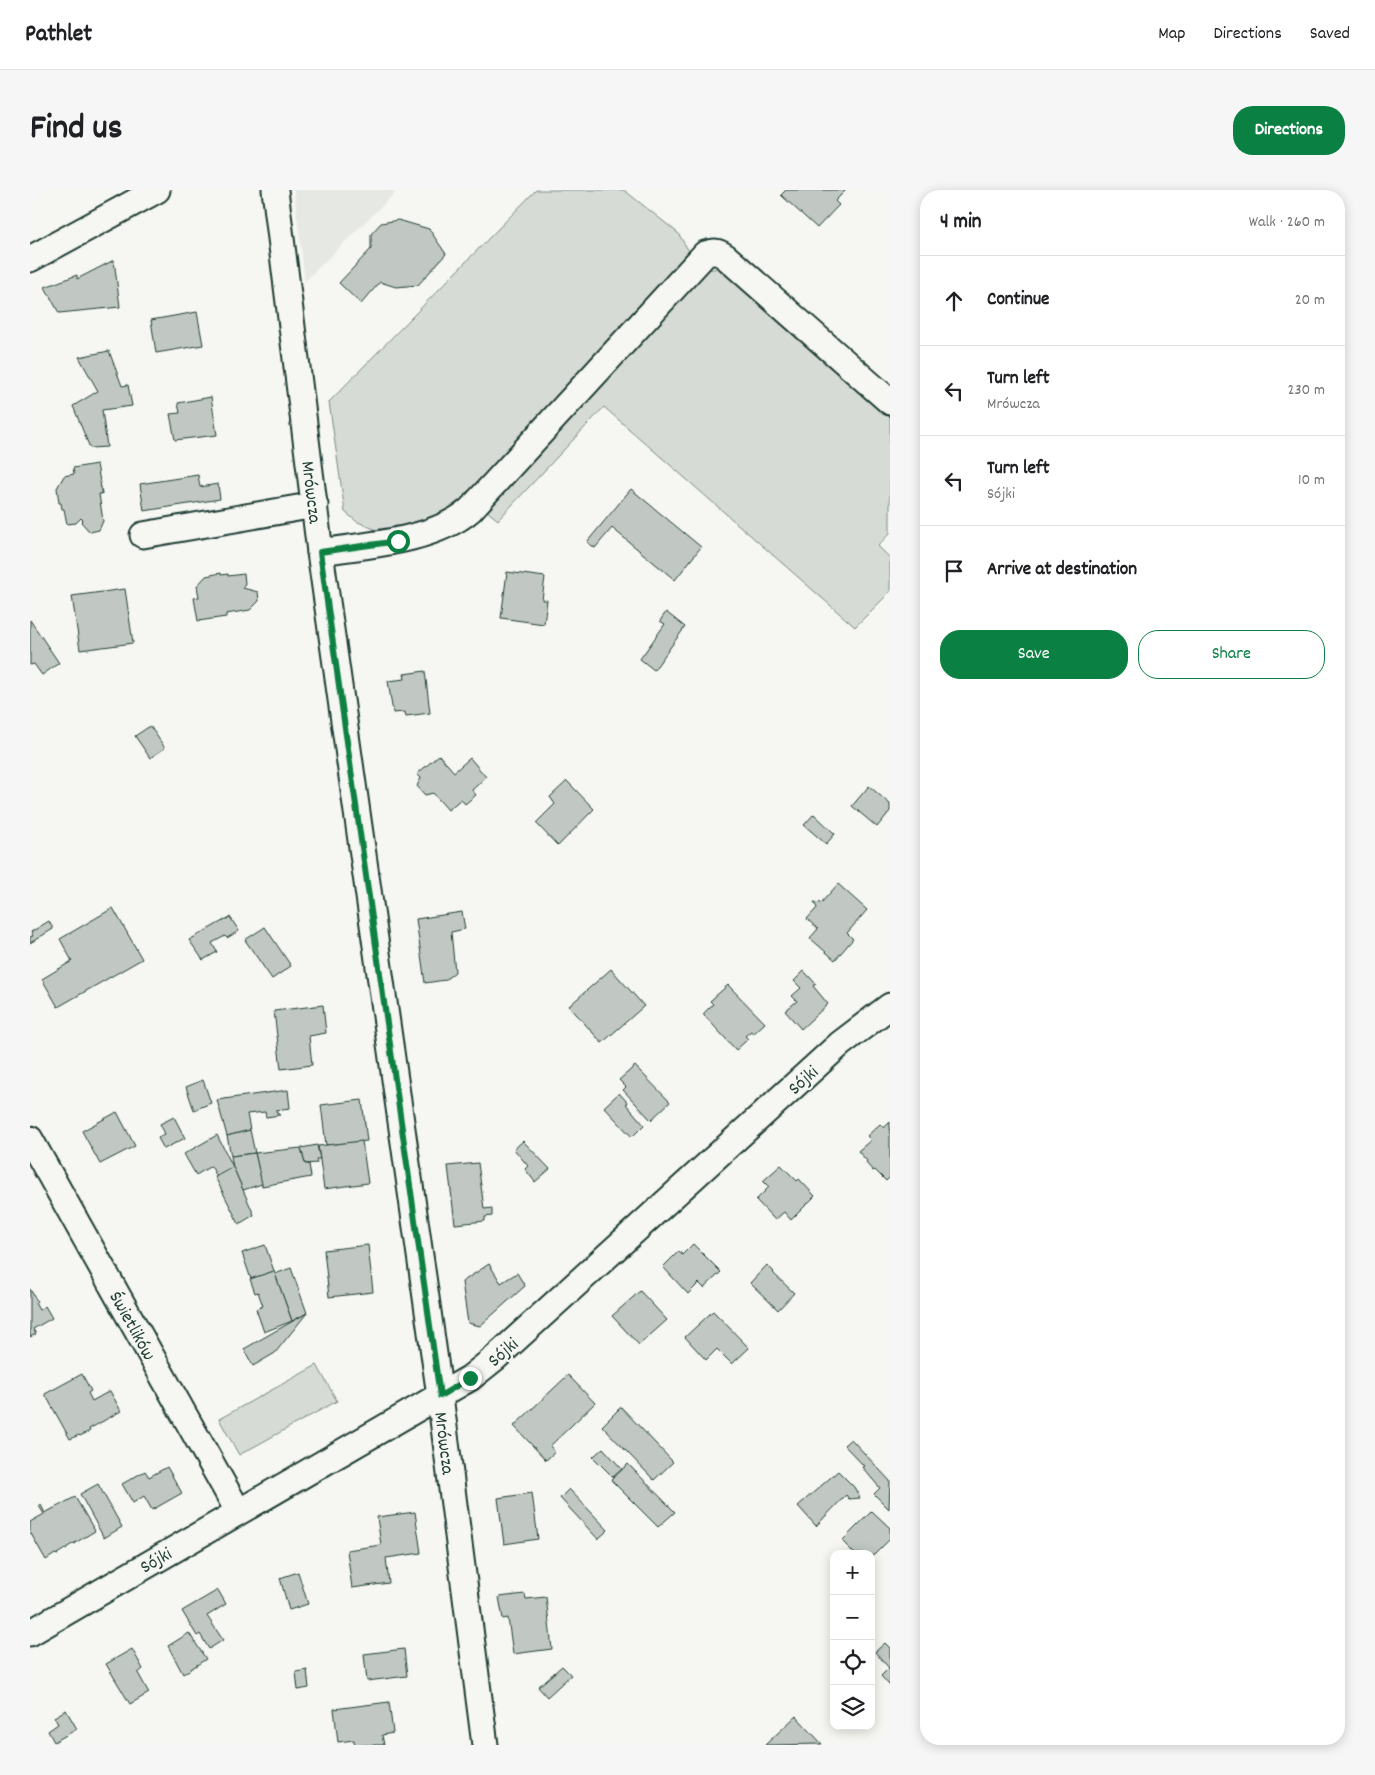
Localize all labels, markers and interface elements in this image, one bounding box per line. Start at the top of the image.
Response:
text: Pathlet [25,18,92,52]
text: Map [1158,22,1185,47]
text: Directions [1213,22,1282,47]
text: Saved [1310,22,1350,47]
text: Find us [30,105,122,155]
button: Directions [1233,106,1345,155]
text: 4 min [940,208,982,238]
text: Walk · 260 m [1249,211,1325,234]
icon: ahead [940,287,968,315]
text: Continue [987,287,1049,314]
text: 20 m [1295,289,1325,312]
text: Turn left [987,366,1050,393]
icon: left [940,377,968,405]
text: 230 m [1288,379,1325,402]
text: Mrówcza [987,393,1040,416]
text: Turn left [987,456,1050,483]
street label: Mrówcza [292,460,327,526]
icon: left [940,467,968,495]
text: 10 m [1298,469,1325,492]
text: Sójki [987,483,1015,506]
route start [387,530,410,553]
icon: arrive [940,557,968,585]
text: Arrive at destination [987,557,1137,584]
button: Save [940,630,1128,679]
button: Share [1138,630,1325,679]
street label: Sójki [783,1060,826,1103]
street label: Świetlików [101,1287,161,1366]
street label: Sójki [483,1332,526,1375]
route end [459,1367,482,1390]
street label: Mrówcza [425,1411,460,1477]
street label: Sójki [136,1542,178,1582]
map controls [830,1550,875,1730]
button: + [830,1550,875,1595]
button: − [830,1595,875,1640]
button: locate [830,1640,875,1685]
button: layers [830,1685,875,1730]

